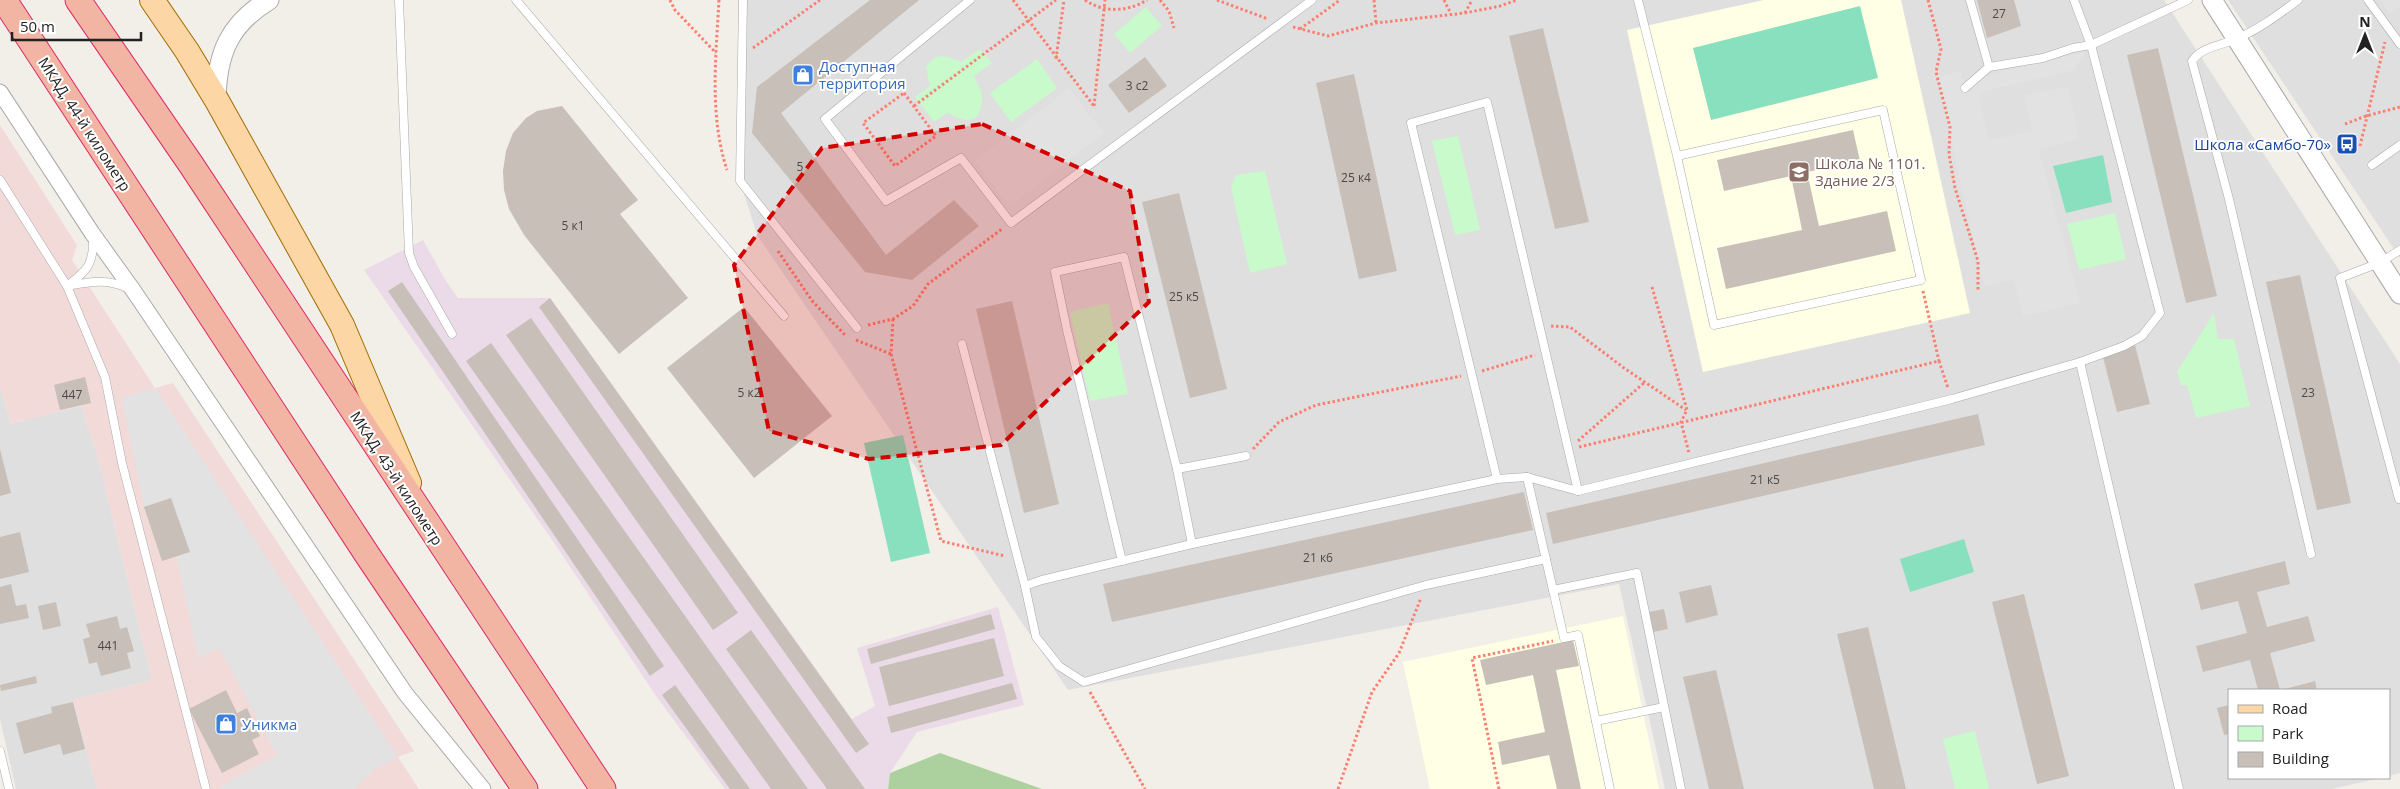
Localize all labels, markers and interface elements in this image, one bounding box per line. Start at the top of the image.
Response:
house number: 27 [1992,5,2006,22]
scale bar [12,10,141,42]
north arrow [2340,10,2390,60]
text: N [2359,12,2371,31]
text: 50 m [20,16,55,36]
street label: МКАД, 44-й километр [34,53,136,195]
place label: Доступная территория [819,56,905,93]
shop icon: Доступная территория [791,63,815,87]
house number: 3 с2 [1126,77,1148,94]
bus stop icon: Школа «Самбо-70» [2335,132,2359,156]
place label: Школа «Самбо-70» [2194,134,2331,154]
place label: Школа № 1101. Здание 2/3 [1815,153,1926,190]
house number: 5 [797,158,804,175]
school or university icon: Школа № 1101. Здание 2/3 [1787,160,1811,184]
house number: 25 к4 [1341,169,1371,186]
house number: 5 к1 [561,217,585,234]
house number: 25 к5 [1169,288,1199,305]
house number: 5 к2 [737,384,761,401]
house number: 23 [2301,384,2315,401]
house number: 447 [62,386,82,403]
street label: МКАД, 43-й километр [346,407,448,549]
house number: 21 к5 [1750,471,1780,488]
house number: 21 к6 [1303,549,1333,566]
house number: 441 [98,637,118,654]
legend [2228,689,2390,779]
text: Road [2272,698,2308,718]
shop icon: Уникма [214,712,238,736]
place label: Уникма [242,714,297,734]
text: Park [2272,723,2303,743]
text: Building [2272,748,2329,768]

